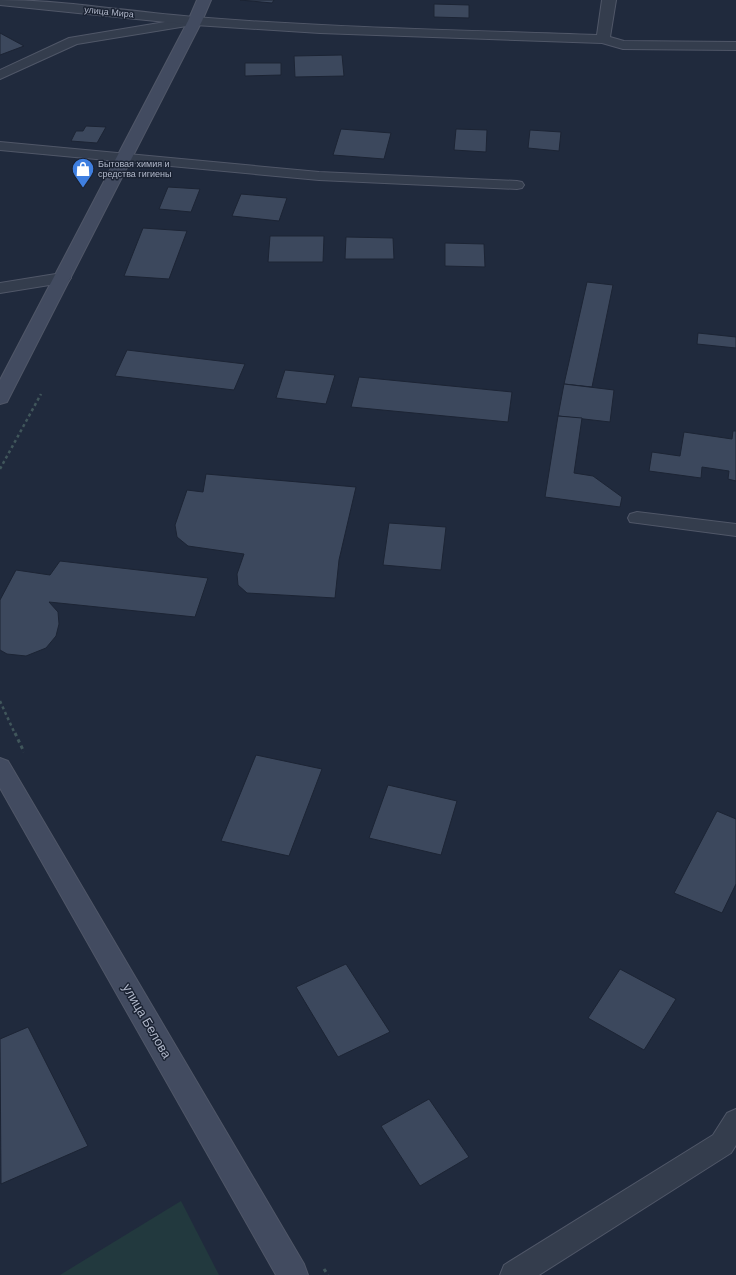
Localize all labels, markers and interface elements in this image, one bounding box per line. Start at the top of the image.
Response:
street label: улица Мира [84,4,134,20]
shop icon: Бытовая химия и средства гигиены [70,156,96,189]
place label: Бытовая химия и средства гигиены [98,159,171,179]
street label: улица Белова [120,981,175,1062]

